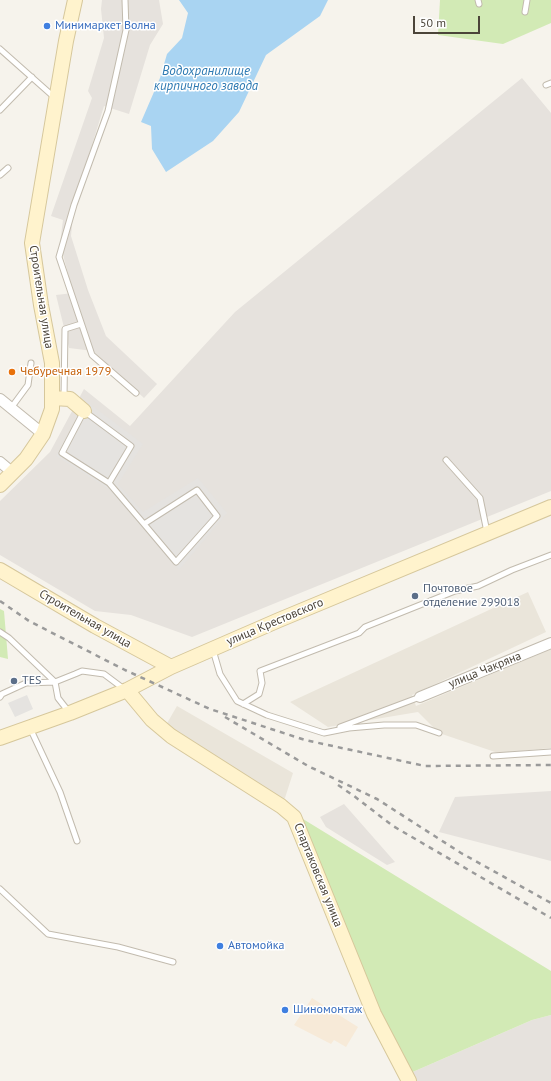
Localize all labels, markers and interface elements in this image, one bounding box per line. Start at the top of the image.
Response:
scale bar [415,8,482,34]
text: 50 m [420,15,446,30]
place label: Минимаркет Волна [55,19,156,33]
marker: Минимаркет Волна [42,21,52,31]
water label: Водохранилище кирпичного завода [154,63,258,94]
street label: Строительная улица [26,244,56,350]
place label: Чебуречная 1979 [20,365,111,379]
marker: Чебуречная 1979 [7,367,17,377]
place label: Почтовое отделение 299018 [423,582,520,610]
street label: Строительная улица [36,587,134,651]
marker: Почтовое отделение 299018 [410,591,420,601]
street label: улица Крестовского [224,595,326,649]
street label: улица Чакряна [446,649,524,691]
place label: TES [22,674,41,688]
marker: TES [9,676,19,686]
street label: Спартаковская улица [291,821,345,929]
place label: Автомойка [228,939,284,953]
marker: Автомойка [215,941,225,951]
place label: Шиномонтаж [293,1003,362,1017]
marker: Шиномонтаж [280,1005,290,1015]

